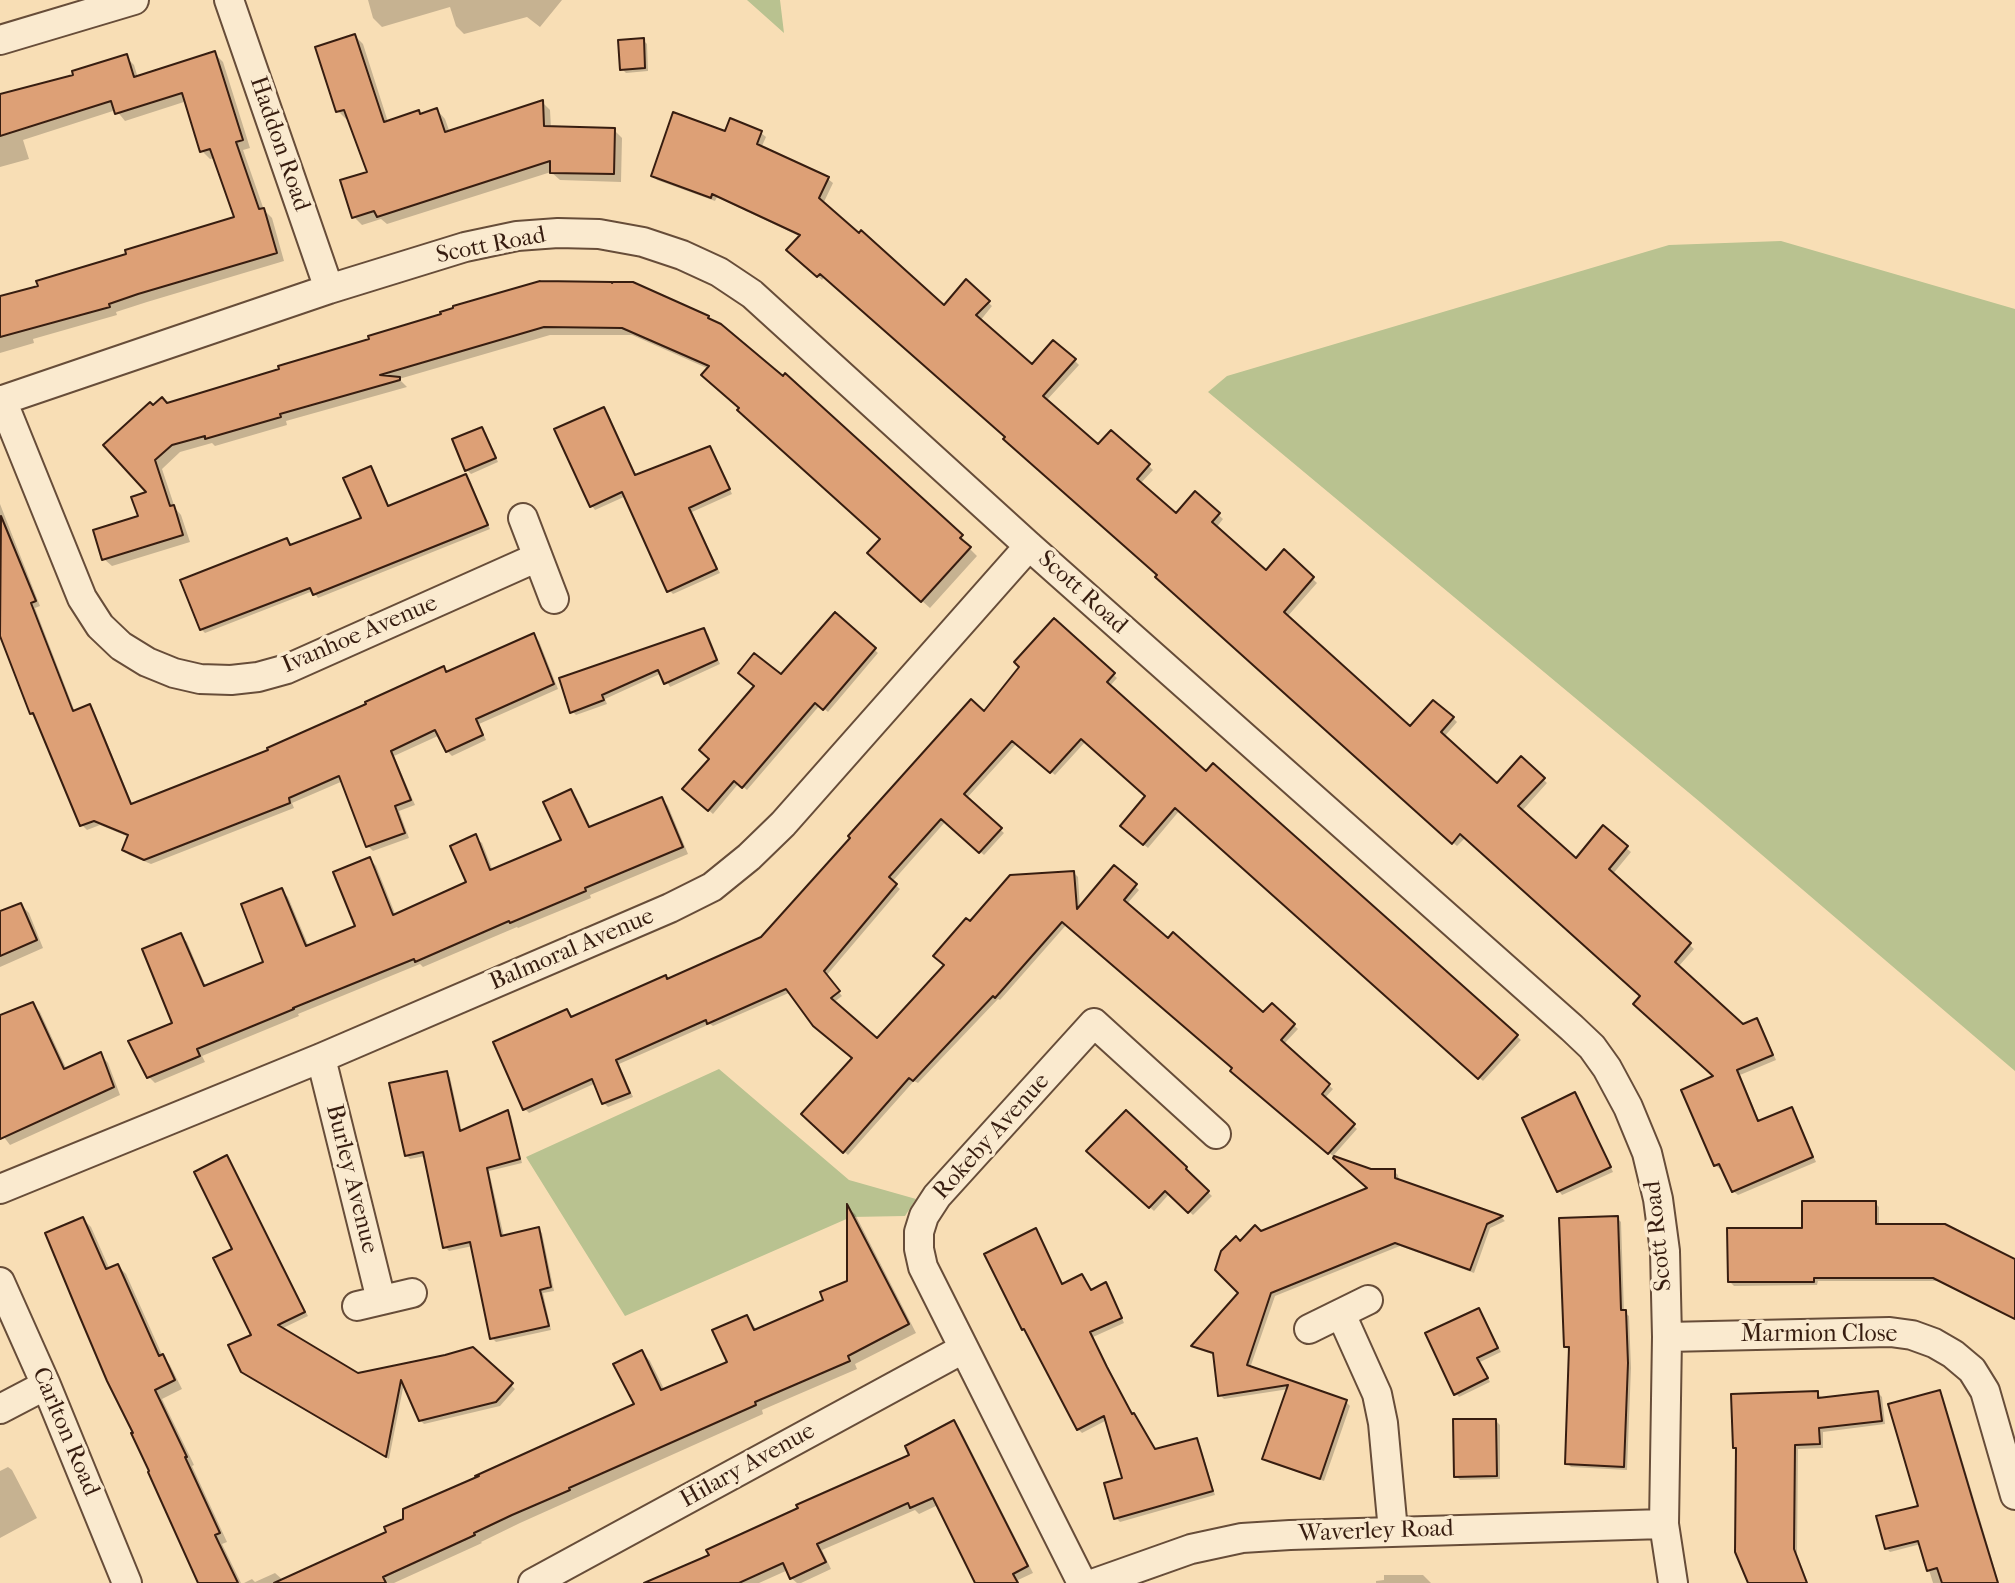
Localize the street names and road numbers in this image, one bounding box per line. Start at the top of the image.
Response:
street label: Haddon Road [242,73,316,215]
street label: Scott Road [434,221,548,271]
street label: Scott Road [1031,545,1133,641]
street label: Ivanhoe Avenue [278,589,442,681]
street label: Balmoral Avenue [485,902,659,998]
street label: Rokeby Avenue [928,1068,1056,1206]
street label: Burley Avenue [319,1101,383,1257]
street label: Scott Road [1639,1179,1679,1293]
street label: Marmion Close [1741,1321,1897,1349]
street label: Carlton Road [25,1363,105,1501]
street label: Hilary Avenue [676,1417,820,1515]
street label: Waverley Road [1298,1515,1454,1549]

